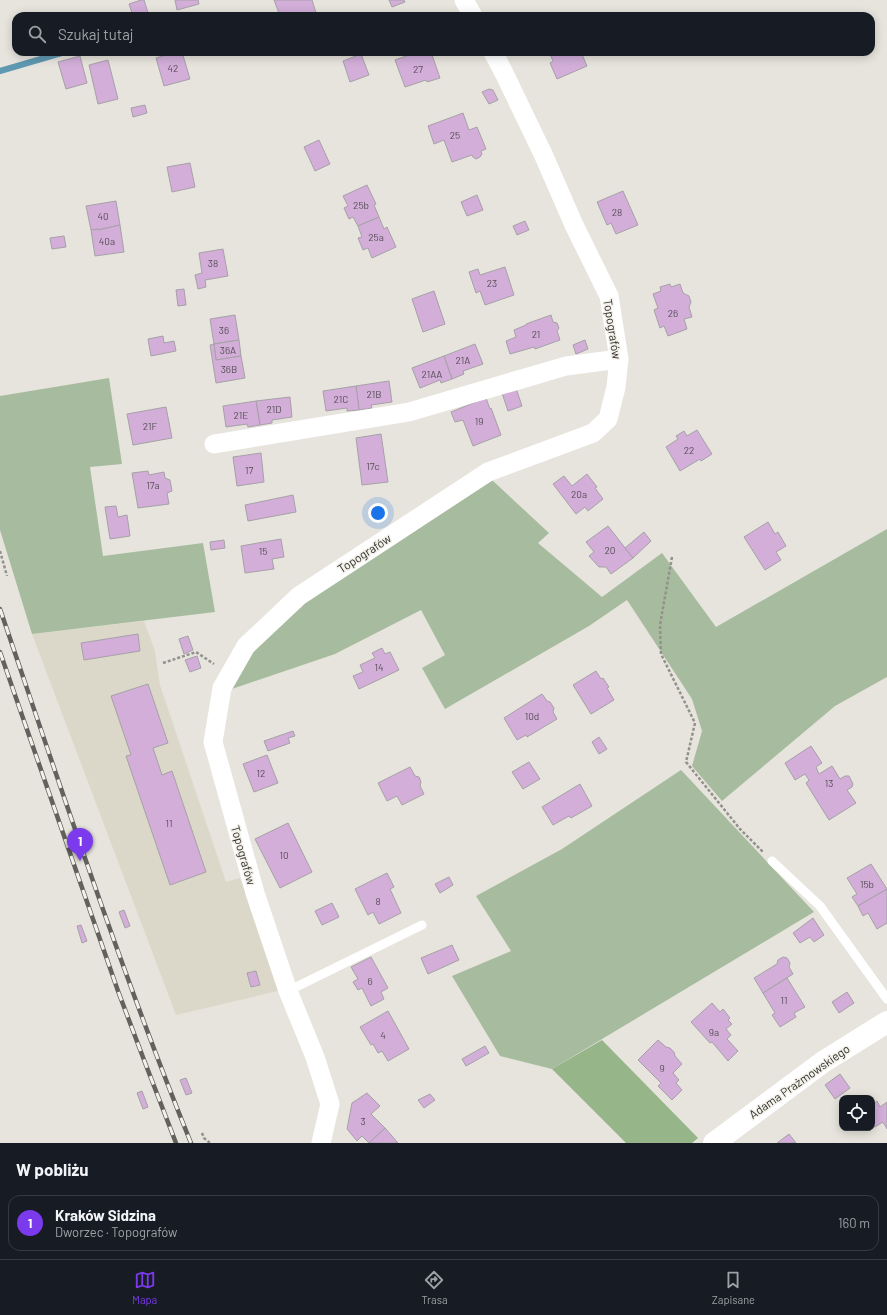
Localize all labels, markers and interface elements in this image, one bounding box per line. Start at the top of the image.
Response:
search box [12,12,875,56]
icon: search [26,23,48,45]
text: Szukaj tutaj [58,25,134,43]
house number: 42 [168,62,178,74]
house number: 27 [413,63,423,75]
house number: 25 [450,129,460,141]
house number: 25b [353,199,369,211]
house number: 28 [612,206,622,218]
house number: 40 [97,210,109,222]
house number: 25a [368,231,384,243]
house number: 40a [99,235,115,247]
house number: 38 [208,257,218,269]
house number: 23 [487,277,497,289]
street label: Topografów [601,298,625,361]
house number: 26 [668,307,678,319]
house number: 36 [219,324,229,336]
house number: 21 [532,328,540,340]
house number: 36A [220,344,236,356]
house number: 21A [456,354,470,366]
house number: 36B [221,363,237,375]
house number: 21AA [422,368,442,380]
house number: 21B [367,388,382,400]
house number: 21C [334,393,348,405]
house number: 21D [267,403,281,415]
house number: 21E [234,409,248,421]
house number: 19 [475,415,483,427]
house number: 21F [143,420,158,432]
house number: 22 [684,444,694,456]
house number: 17c [366,460,380,472]
house number: 17 [245,464,253,476]
house number: 17a [146,479,160,491]
house number: 20a [571,488,587,500]
your location [368,503,388,523]
street label: Topografów [335,530,394,575]
house number: 20 [604,544,616,556]
house number: 15 [259,545,267,557]
house number: 14 [374,661,384,673]
house number: 10d [525,710,539,722]
house number: 12 [257,767,265,779]
house number: 13 [825,777,833,789]
house number: 11 [165,817,173,829]
street label: Topografów [229,824,259,887]
pin: 1 [67,828,93,861]
house number: 10 [279,849,289,861]
house number: 15b [860,878,874,890]
house number: 8 [375,895,381,907]
house number: 6 [367,975,373,987]
house number: 11 [780,994,788,1006]
house number: 9a [709,1026,719,1038]
house number: 4 [380,1029,386,1041]
street label: Adama Prażmowskiego [746,1041,852,1121]
house number: 9 [659,1062,665,1074]
map controls [839,1095,875,1131]
button: locate [839,1095,875,1131]
house number: 3 [360,1115,366,1127]
text: W pobliżu [16,1159,89,1179]
text: Kraków Sidzina [55,1206,156,1224]
text: 1 [28,1215,32,1231]
text: 160 m [838,1215,870,1231]
text: Dworzec · Topografów [55,1224,177,1240]
tab: Mapa [132,1269,157,1306]
tab: Trasa [421,1269,448,1306]
tab: Zapisane [712,1269,755,1306]

